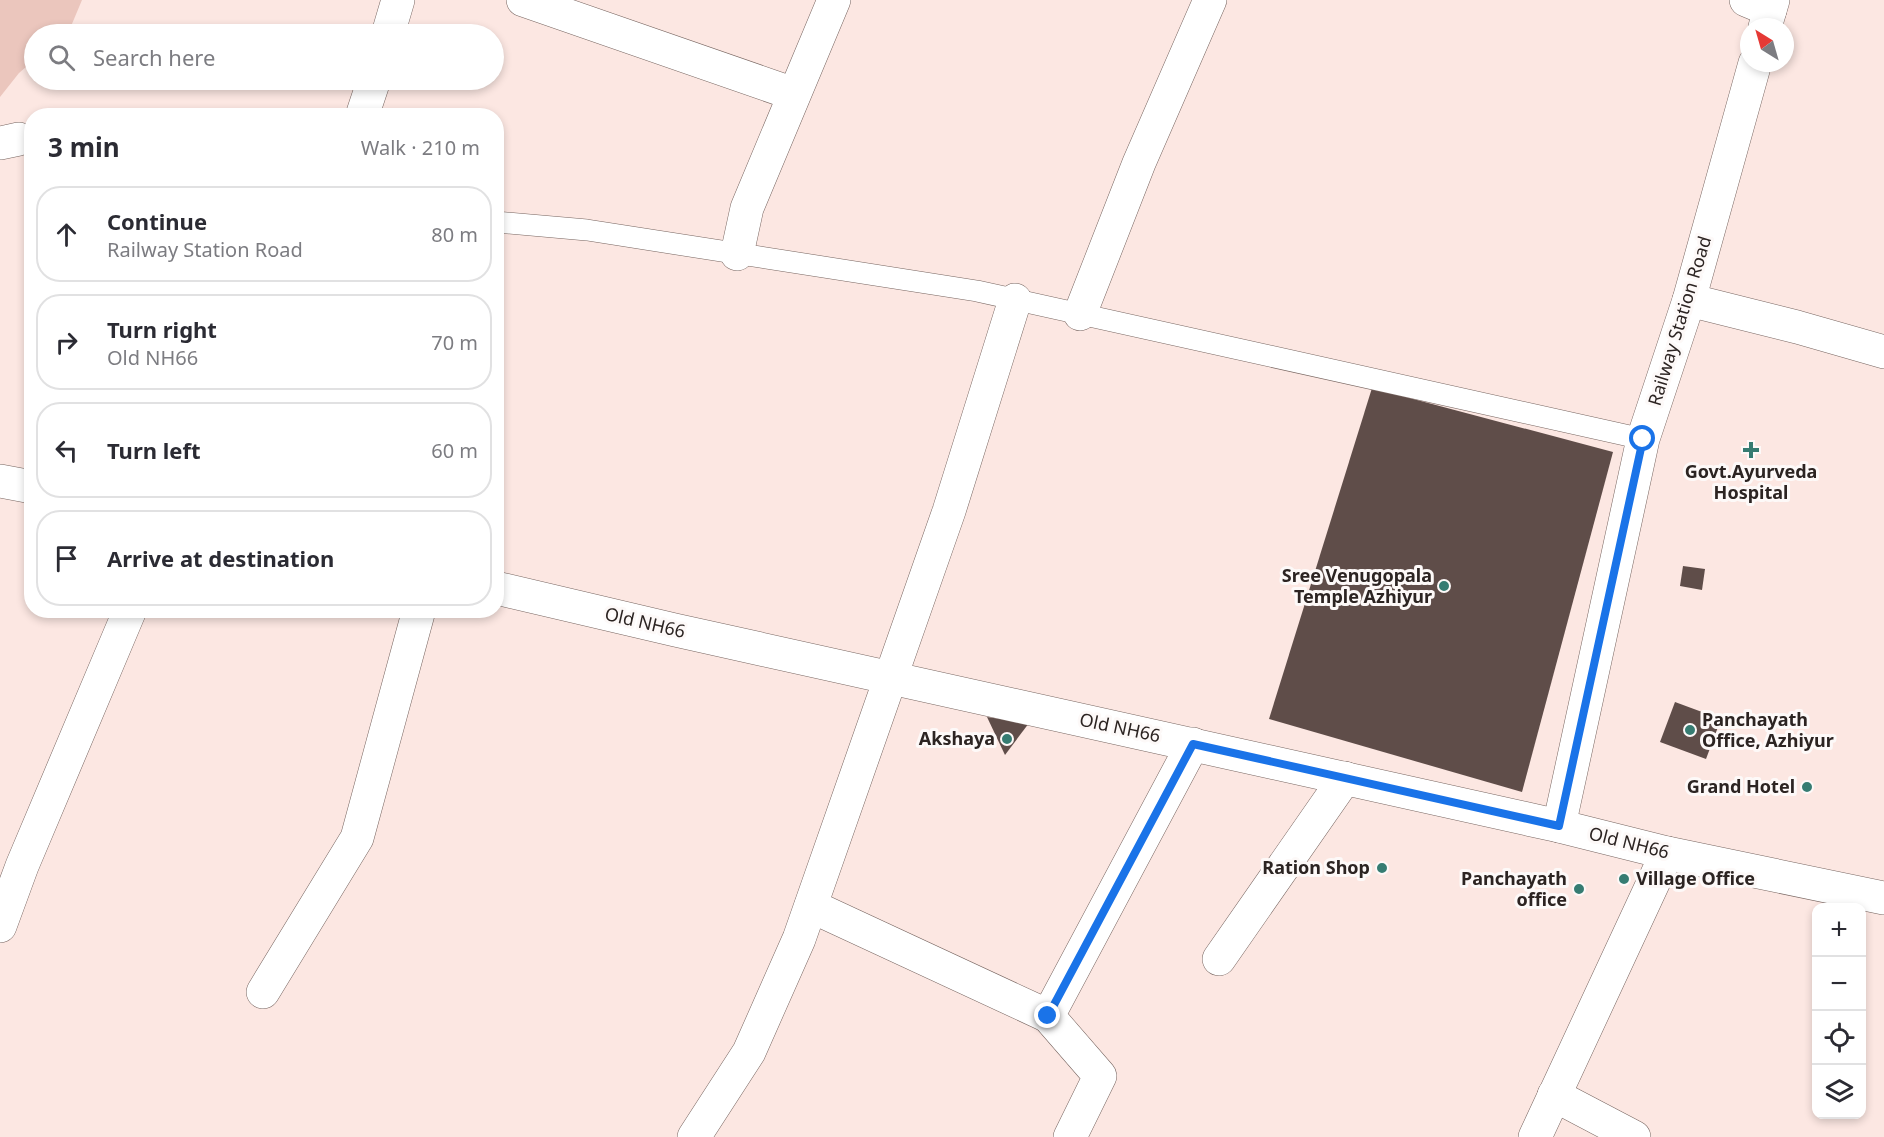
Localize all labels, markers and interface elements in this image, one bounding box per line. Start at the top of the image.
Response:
north arrow [1740,18,1794,72]
search box [24,24,504,90]
icon: search [45,41,78,74]
text: Search here [93,42,215,72]
text: 3 min [48,129,120,165]
text: Walk · 210 m [361,134,480,161]
text: Continue [107,206,207,236]
icon: ahead [50,218,83,251]
text: 80 m [431,221,478,248]
street label: Railway Station Road [1642,233,1716,408]
text: Railway Station Road [107,236,303,263]
text: Turn right [107,314,217,344]
icon: right [50,326,83,359]
text: 70 m [431,329,478,356]
text: Old NH66 [107,344,198,371]
route start [1629,425,1655,451]
icon: left [50,434,83,467]
text: Turn left [107,435,201,465]
text: 60 m [431,437,478,464]
marker: Govt.Ayurveda Hospital [1742,441,1760,459]
place label: Govt.Ayurveda Hospital [1685,459,1817,504]
icon: arrive [50,542,83,575]
text: Arrive at destination [107,543,334,573]
place label: Sree Venugopala Temple Azhiyur [1282,563,1432,608]
marker: Sree Venugopala Temple Azhiyur [1437,579,1451,593]
street label: Old NH66 [603,601,688,643]
street label: Old NH66 [1078,707,1163,747]
place label: Panchayath Office, Azhiyur [1702,707,1834,752]
marker: Panchayath Office, Azhiyur [1683,723,1697,737]
place label: Akshaya [919,726,995,750]
marker: Akshaya [1000,732,1014,746]
place label: Grand Hotel [1687,774,1795,798]
marker: Grand Hotel [1800,780,1814,794]
street label: Old NH66 [1587,820,1672,864]
place label: Ration Shop [1262,855,1370,879]
marker: Ration Shop [1375,861,1389,875]
place label: Panchayath office [1461,866,1567,911]
place label: Village Office [1636,866,1755,890]
marker: Village Office [1617,872,1631,886]
marker: Panchayath office [1572,882,1586,896]
map controls [1812,903,1866,1119]
button: + [1812,903,1866,957]
button: − [1812,957,1866,1011]
route end [1034,1002,1060,1028]
button: locate [1812,1011,1866,1065]
button: layers [1812,1065,1866,1119]

